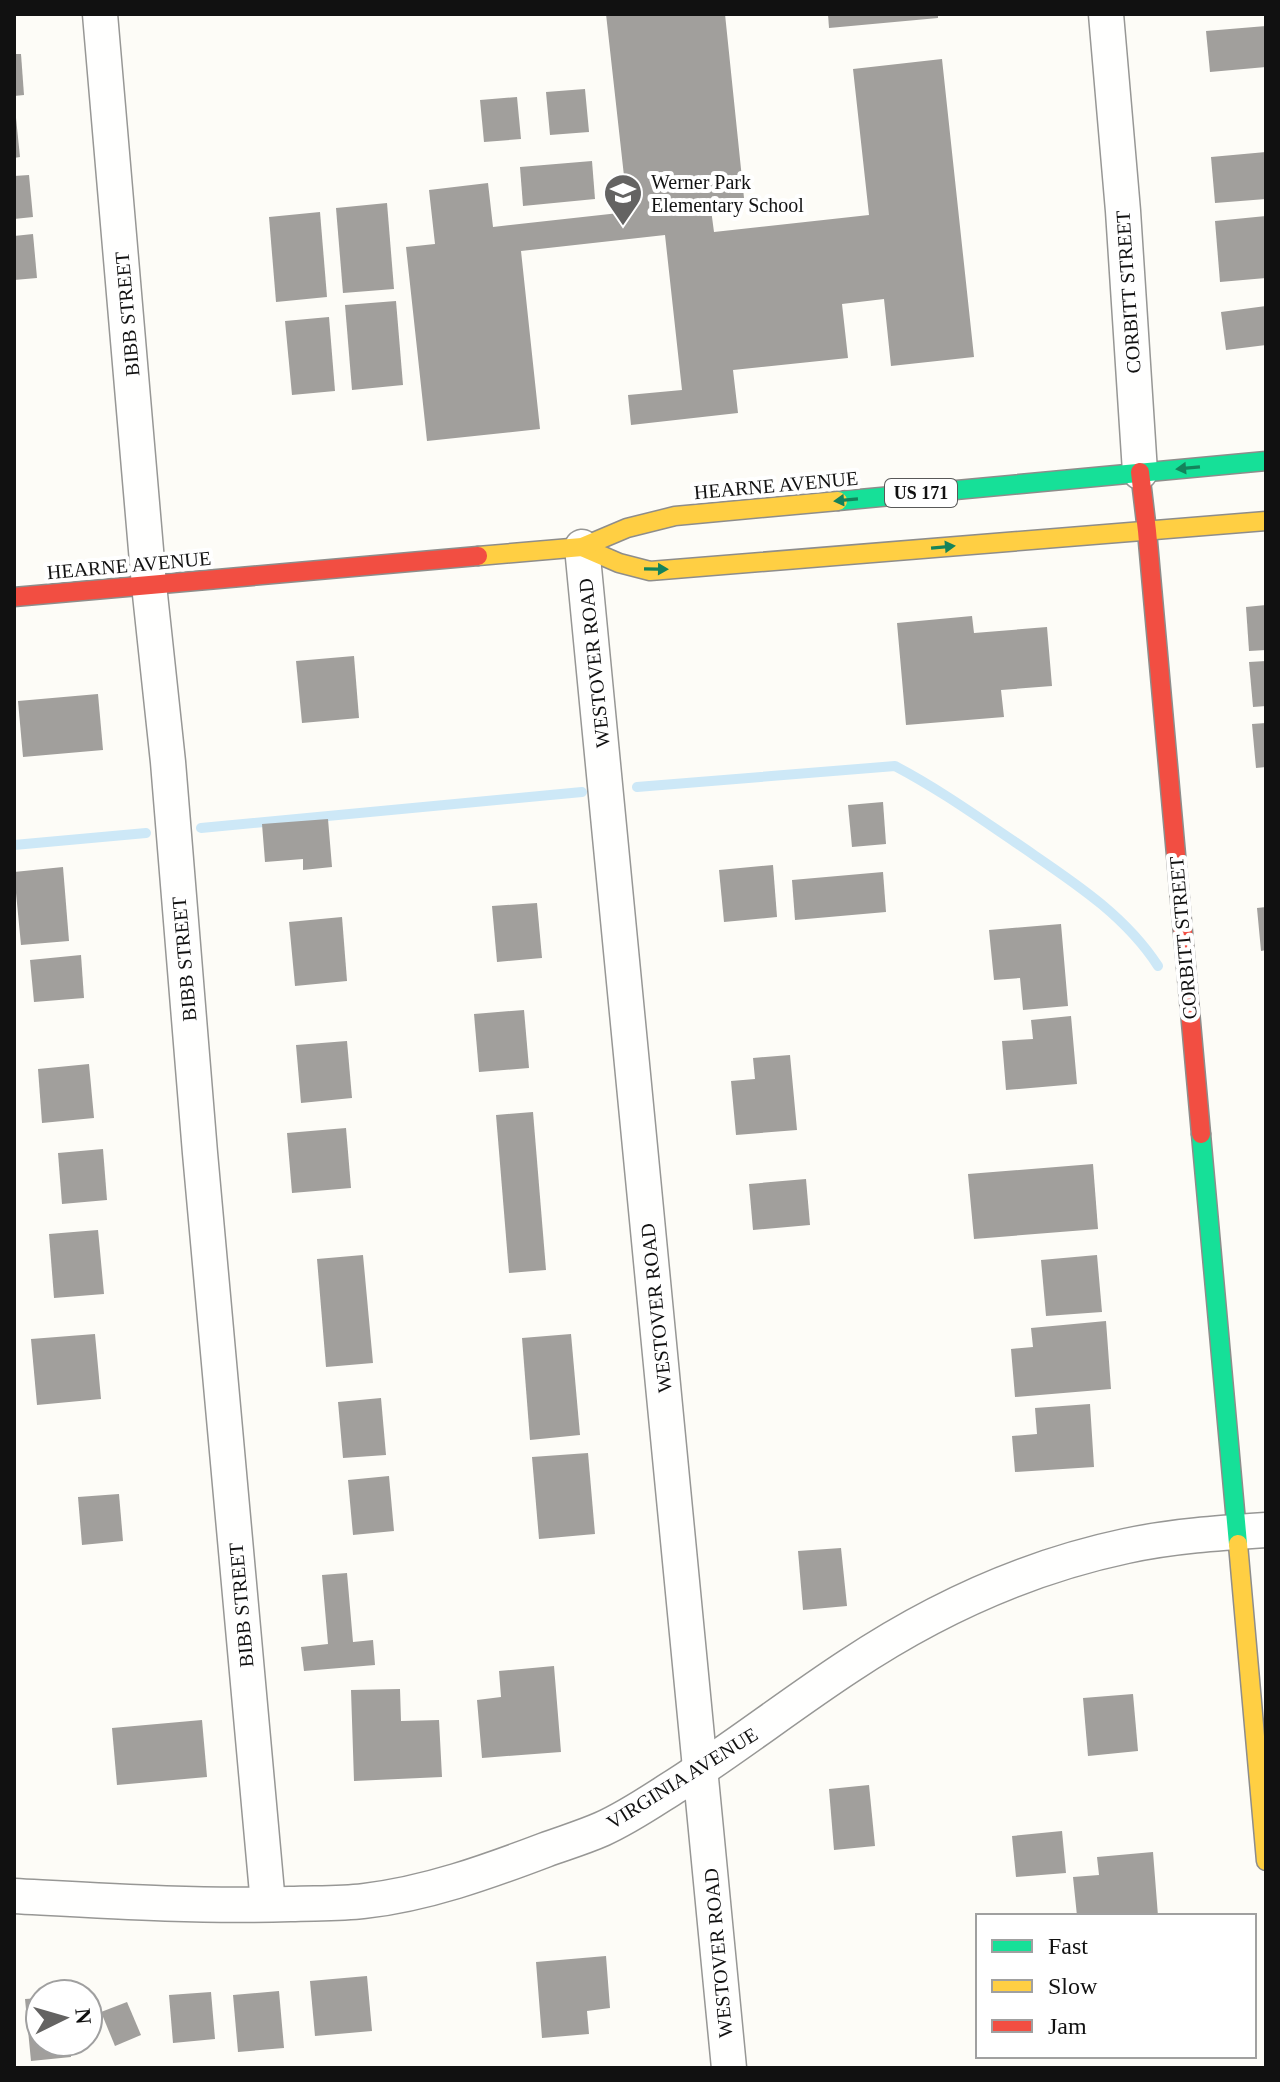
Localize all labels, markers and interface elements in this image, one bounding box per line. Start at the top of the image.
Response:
place label: Werner Park Elementary School [651,171,804,217]
school or university icon: Werner Park Elementary School [602,172,644,227]
street label: CORBITT STREET [1111,210,1145,374]
street label: BIBB STREET [111,251,143,377]
one-way arrow [1175,461,1200,474]
street label: HEARNE AVENUE [693,467,859,503]
road number: US 171 [885,479,957,507]
one-way arrow [833,494,858,507]
one-way arrow [931,540,956,553]
street label: HEARNE AVENUE [46,547,212,583]
one-way arrow [644,563,670,575]
street label: WESTOVER ROAD [574,577,614,749]
street label: CORBITT STREET [1165,856,1201,1020]
street label: BIBB STREET [168,896,200,1022]
street label: WESTOVER ROAD [636,1222,676,1394]
street label: BIBB STREET [225,1542,257,1668]
street label: VIRGINIA AVENUE [603,1723,761,1833]
street label: WESTOVER ROAD [700,1867,736,2039]
legend [976,1914,1256,2058]
text: Fast [1048,1933,1088,1959]
text: Slow [1048,1973,1098,1999]
north arrow [24,1978,104,2058]
text: N [70,2007,97,2025]
text: Jam [1048,2013,1087,2039]

